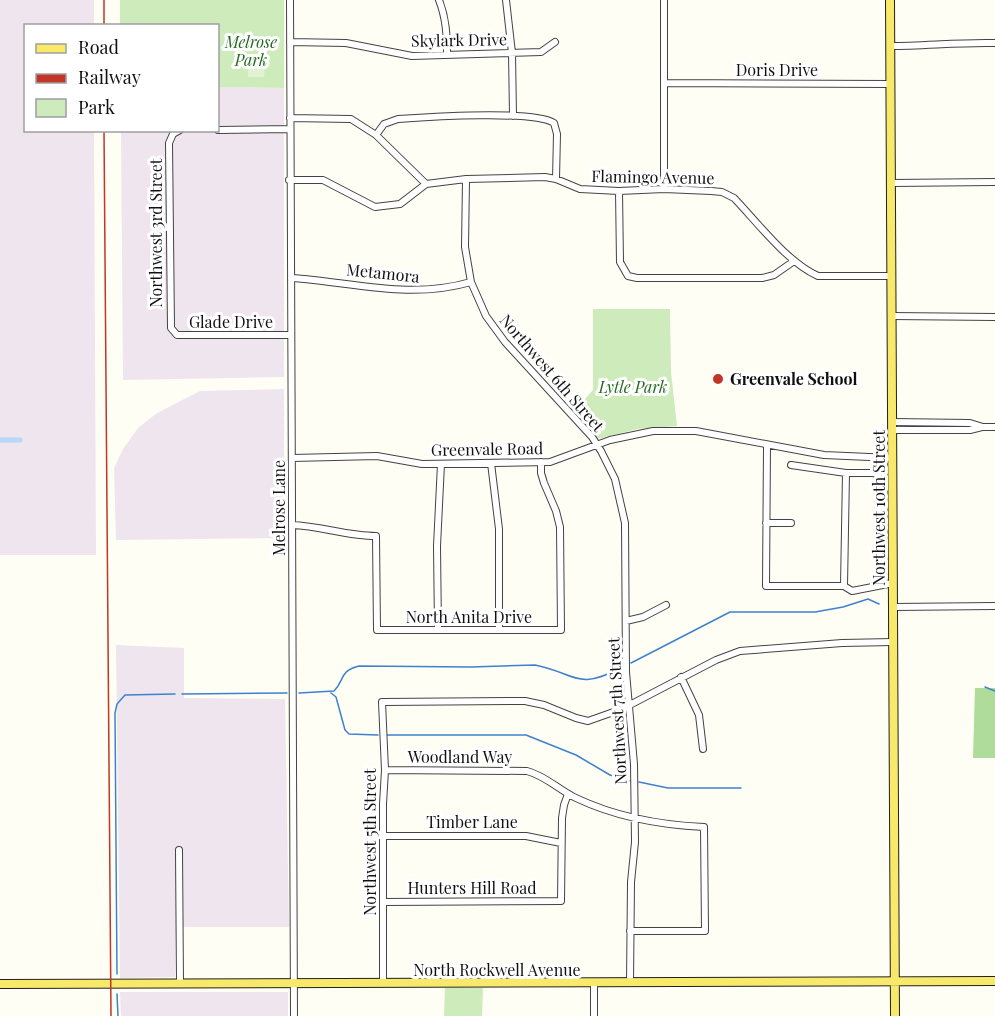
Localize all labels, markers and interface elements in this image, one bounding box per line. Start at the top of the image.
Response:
legend [24,24,219,132]
street label: Skylark Drive [411,28,507,51]
park label: Melrose Park [224,31,277,70]
text: Road [78,35,119,59]
street label: Doris Drive [736,59,818,80]
text: Railway [78,65,141,89]
text: Park [78,95,115,119]
street label: Northwest 3rd Street [145,158,166,307]
street label: Flamingo Avenue [591,165,715,188]
street label: Metamora [345,258,421,287]
street label: Northwest 6th Street [496,310,609,436]
street label: Glade Drive [189,311,273,332]
place label: Greenvale School [730,368,857,389]
marker: Greenvale School [711,372,725,386]
park label: Lytle Park [598,376,667,397]
street label: Northwest 10th Street [868,430,889,586]
street label: Greenvale Road [431,437,543,460]
street label: Melrose Lane [268,460,289,556]
street label: North Anita Drive [406,606,532,627]
street label: Northwest 7th Street [602,637,631,785]
street label: Woodland Way [407,746,512,767]
street label: Northwest 5th Street [359,768,380,916]
street label: Timber Lane [426,811,518,832]
street label: Hunters Hill Road [407,877,537,898]
street label: North Rockwell Avenue [413,959,581,980]

